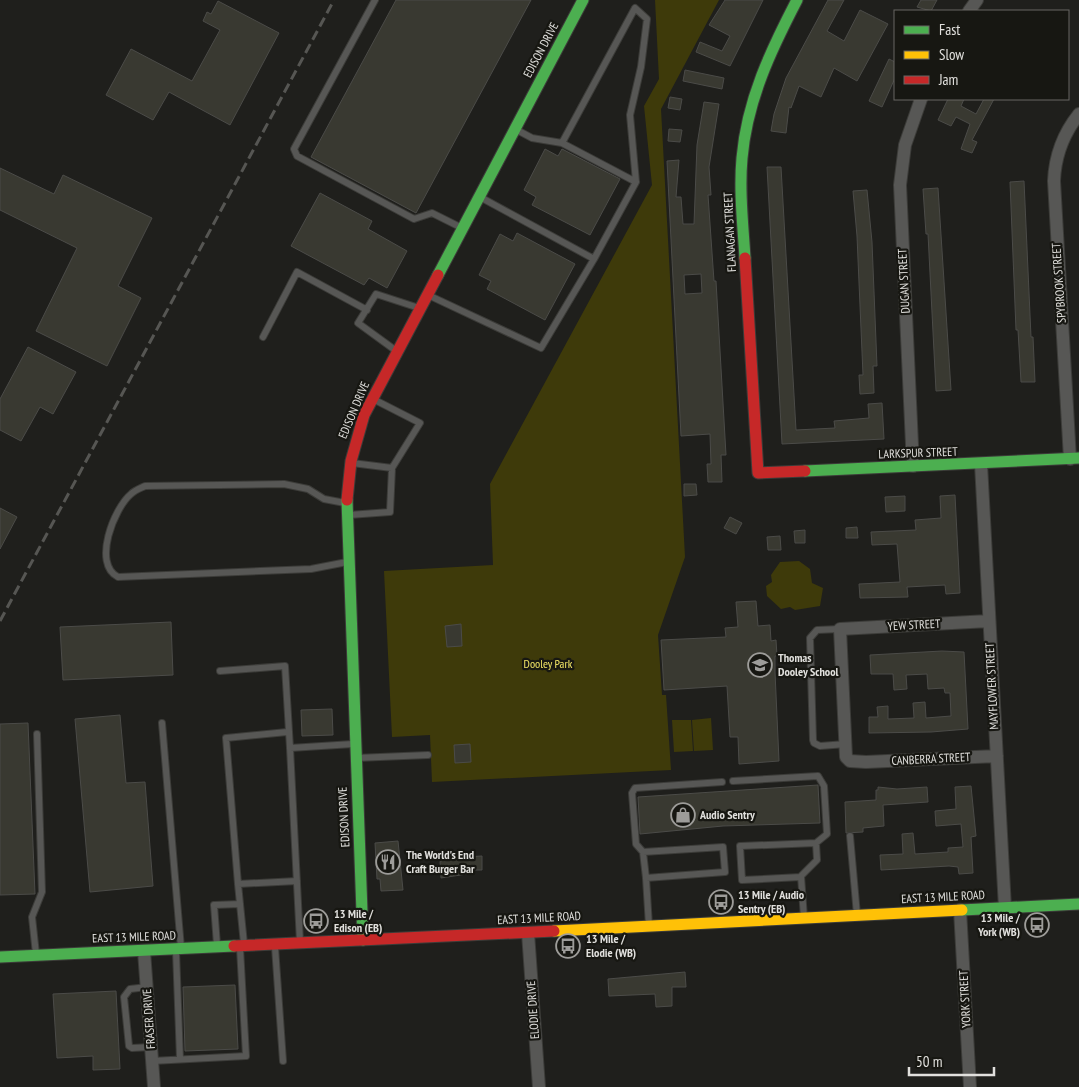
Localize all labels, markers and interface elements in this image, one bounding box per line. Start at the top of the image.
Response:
legend [894,10,1069,100]
street label: EDISON DRIVE [520,20,561,80]
text: Fast [939,20,960,39]
text: Slow [939,45,964,64]
text: Jam [938,70,958,89]
street label: FLANAGAN STREET [720,191,739,272]
street label: SPYBROOK STREET [1048,242,1069,324]
street label: DUGAN STREET [894,248,913,314]
street label: EDISON DRIVE [335,379,372,441]
street label: LARKSPUR STREET [878,444,959,461]
street label: YEW STREET [887,616,941,633]
street label: MAYFLOWER STREET [982,641,1001,730]
place label: Thomas Dooley School [778,650,838,679]
school or university icon: Thomas Dooley School [747,652,773,678]
park label: Dooley Park [524,656,573,671]
street label: CANBERRA STREET [891,749,972,768]
street label: EDISON DRIVE [334,786,353,848]
shop icon: Audio Sentry [670,802,696,828]
place label: Audio Sentry [699,807,755,822]
place label: The World's End Craft Burger Bar [406,847,475,876]
restaurant icon: The World's End Craft Burger Bar [375,849,401,875]
place label: 13 Mile / Audio Sentry (EB) [738,887,805,916]
street label: EAST 13 MILE ROAD [901,887,985,906]
bus stop icon: 13 Mile / Audio Sentry (EB) [708,889,734,915]
place label: 13 Mile / Edison (EB) [334,906,382,935]
bus stop icon: 13 Mile / Edison (EB) [303,908,329,934]
street label: EAST 13 MILE ROAD [497,908,581,927]
place label: 13 Mile / York (WB) [977,910,1021,939]
bus stop icon: 13 Mile / York (WB) [1024,912,1050,938]
street label: EAST 13 MILE ROAD [92,928,176,945]
place label: 13 Mile / Elodie (WB) [586,931,636,960]
bus stop icon: 13 Mile / Elodie (WB) [555,933,581,959]
street label: YORK STREET [955,969,973,1028]
street label: ELODIE DRIVE [523,980,542,1040]
street label: FRASER DRIVE [139,988,158,1050]
scale bar [909,1044,994,1076]
text: 50 m [916,1052,942,1071]

